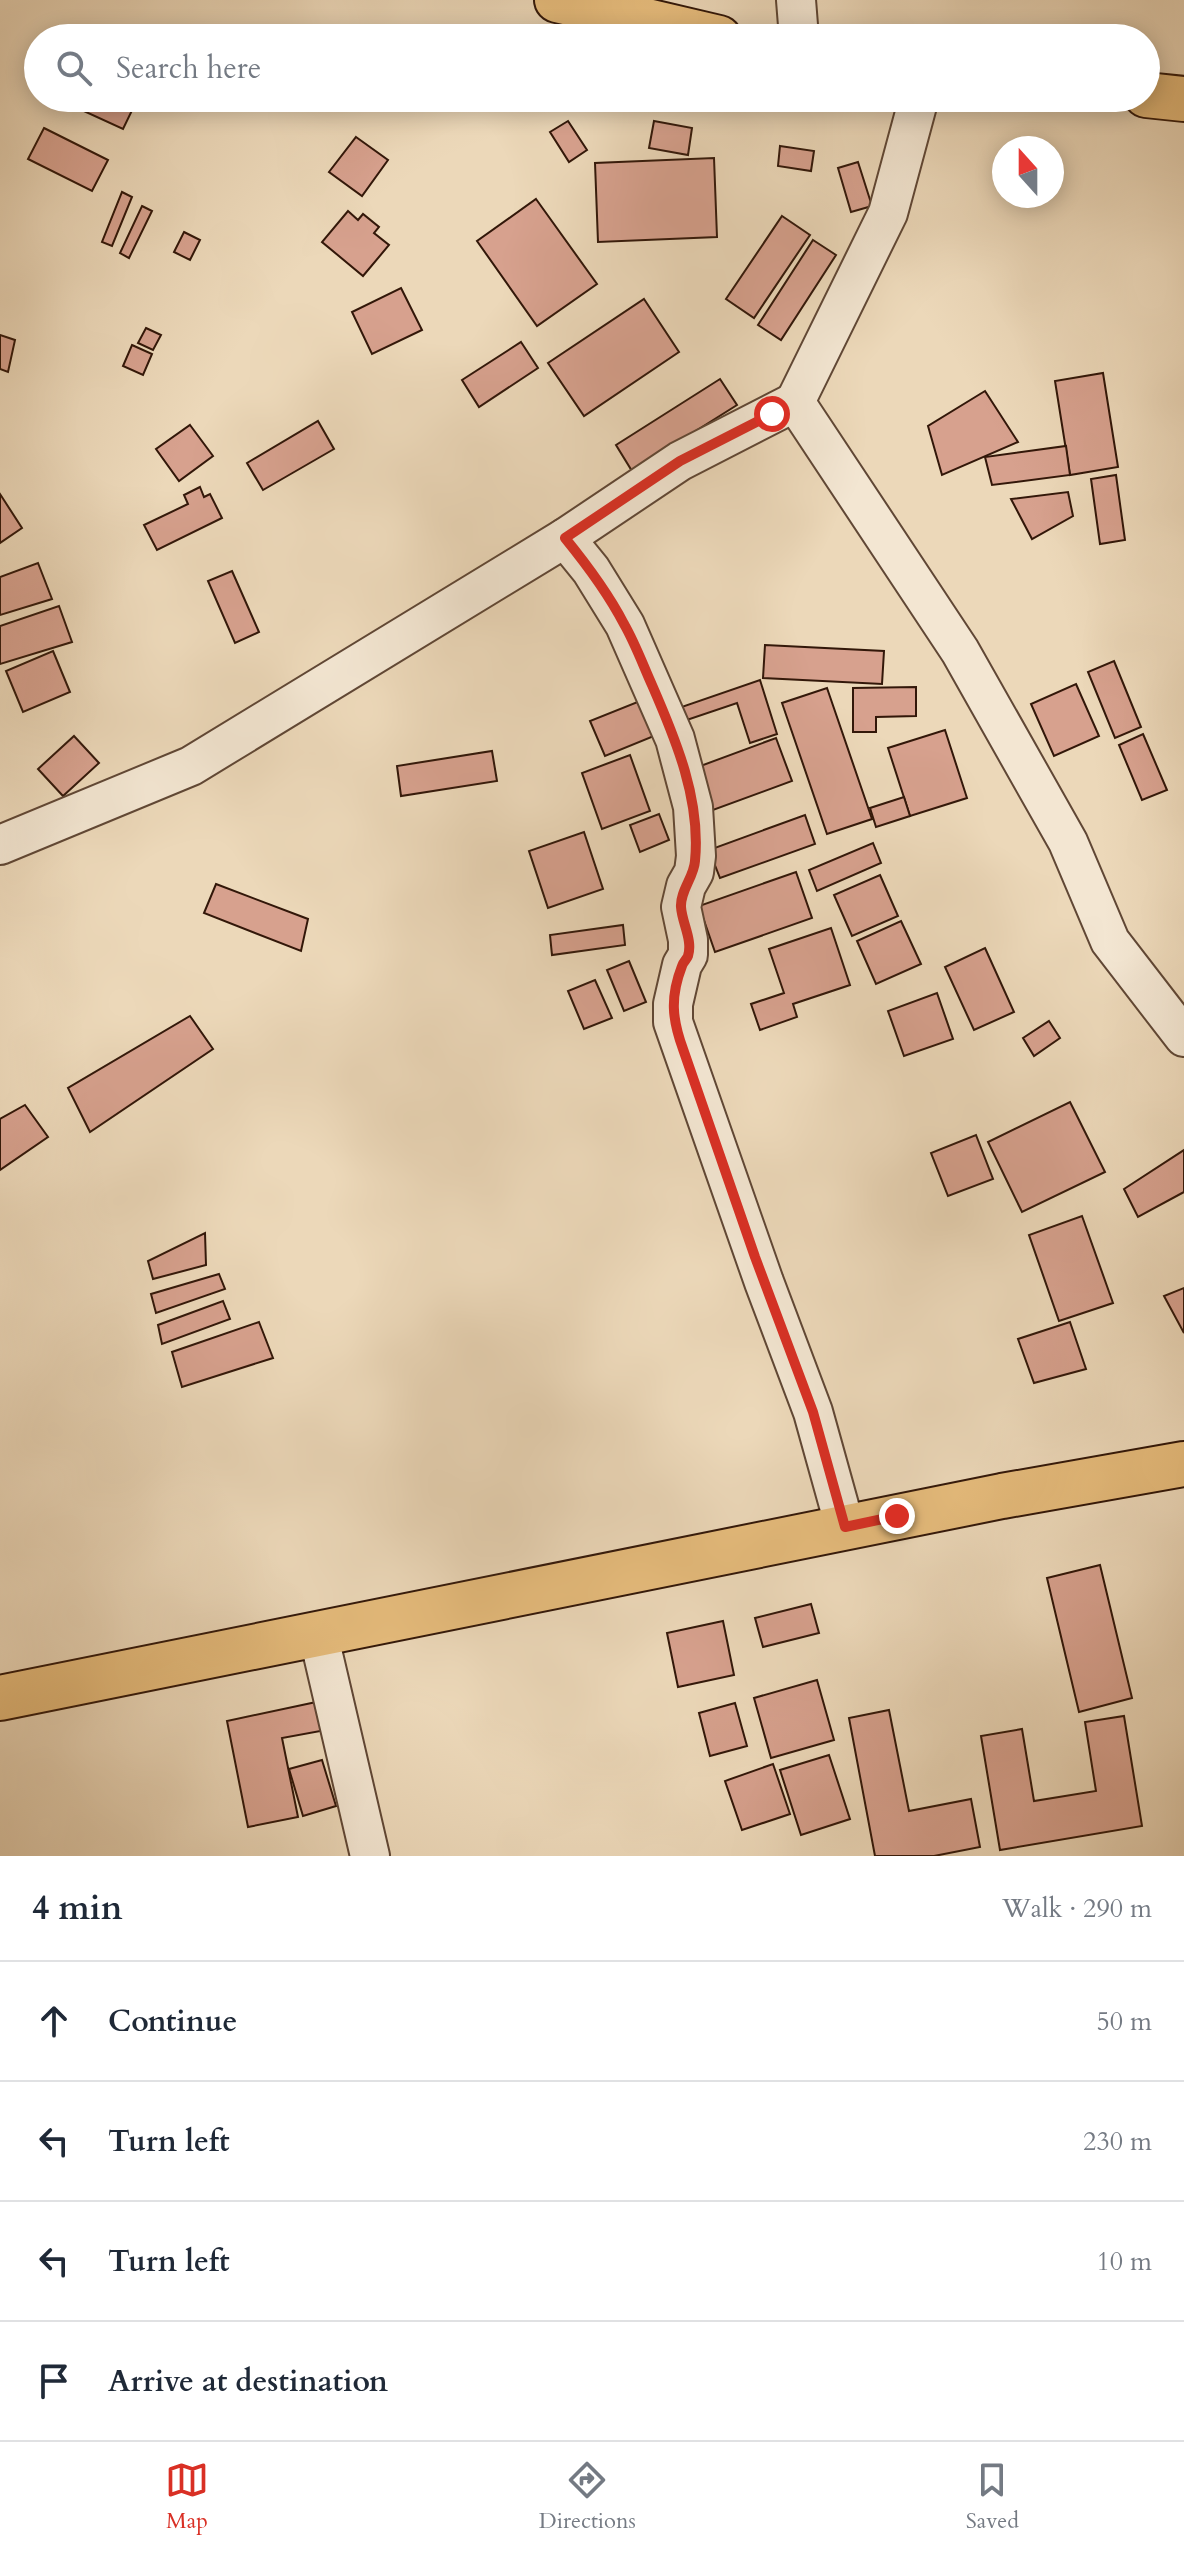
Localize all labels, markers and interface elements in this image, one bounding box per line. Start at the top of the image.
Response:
search box [24,24,1160,112]
icon: search [52,46,96,90]
text: Search here [116,48,261,89]
north arrow [992,136,1064,208]
route start [754,396,790,432]
route end [879,1498,915,1534]
text: 4 min [32,1885,123,1931]
text: Walk · 290 m [1002,1891,1152,1926]
icon: ahead [32,1999,76,2043]
text: Continue [108,2001,237,2042]
text: 50 m [1096,2004,1152,2039]
icon: left [32,2119,76,2163]
text: Turn left [108,2121,230,2162]
text: 230 m [1083,2124,1152,2159]
icon: left [32,2239,76,2283]
text: Turn left [108,2241,230,2282]
text: 10 m [1096,2244,1152,2279]
icon: arrive [32,2359,76,2403]
text: Arrive at destination [108,2361,388,2402]
tab: Map [165,2458,209,2536]
tab: Directions [539,2458,636,2536]
tab: Saved [966,2458,1019,2536]

